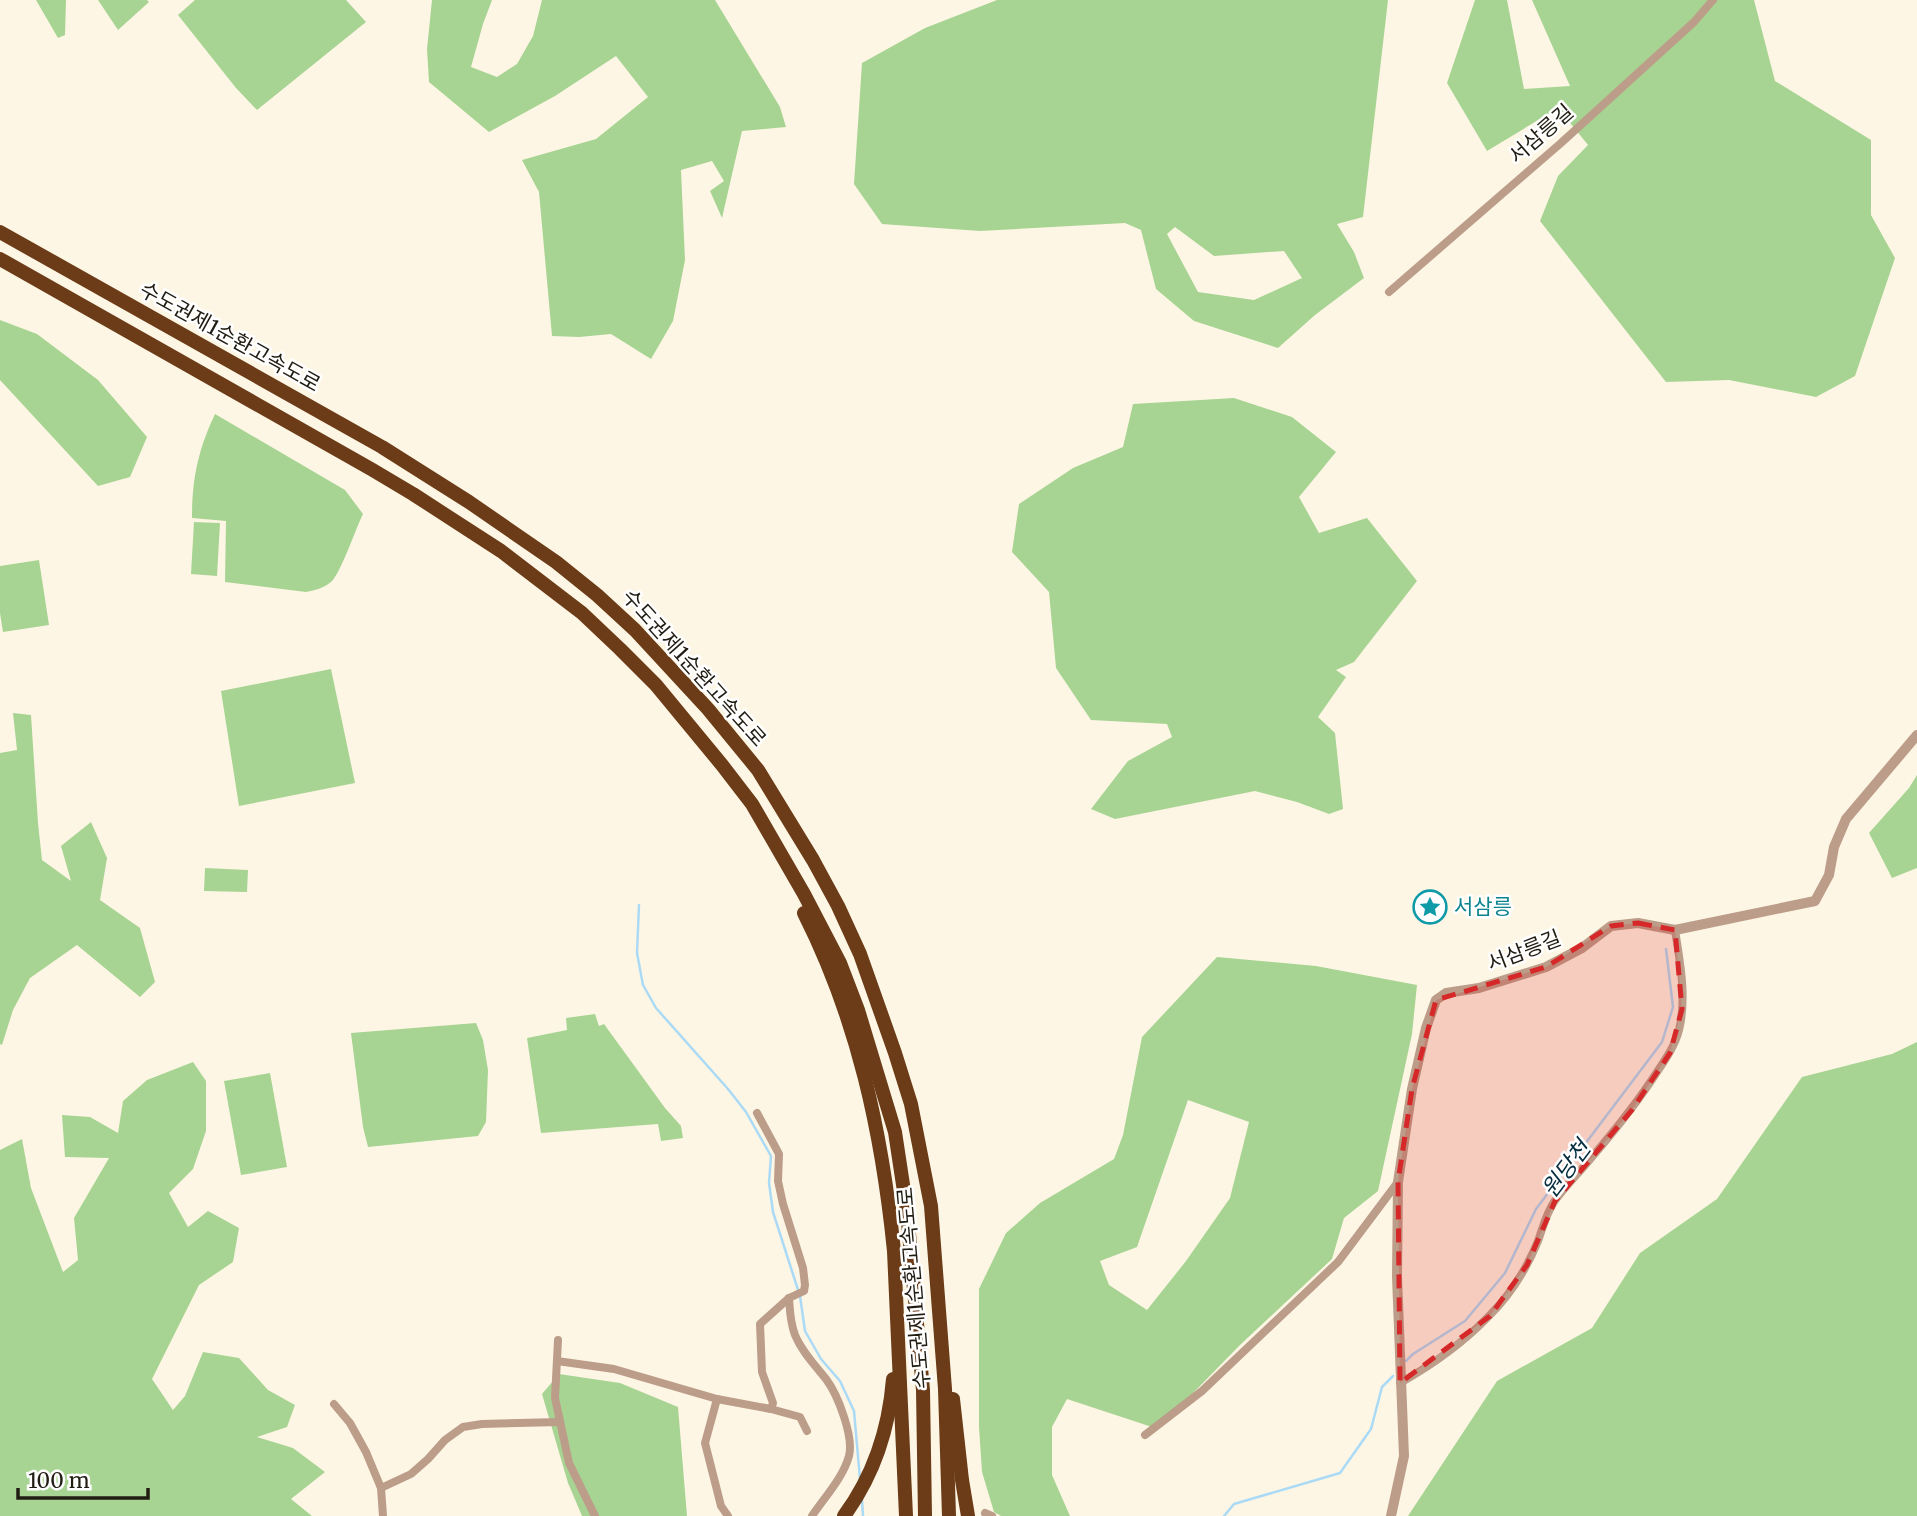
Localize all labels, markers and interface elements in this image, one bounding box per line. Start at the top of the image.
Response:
street label: 서삼릉길 [1503,98,1579,169]
street label: 수도권제1순환고속도로 [135,276,325,398]
street label: 수도권제1순환고속도로 [617,583,772,752]
place icon: 서삼릉 [1411,888,1449,926]
place label: 서삼릉 [1454,893,1512,920]
street label: 서삼릉길 [1483,924,1565,977]
water label: 원당천 [1535,1132,1598,1203]
street label: 수도권제1순환고속도로 [891,1186,936,1390]
scale bar [18,1456,147,1500]
text: 100 m [28,1467,90,1494]

